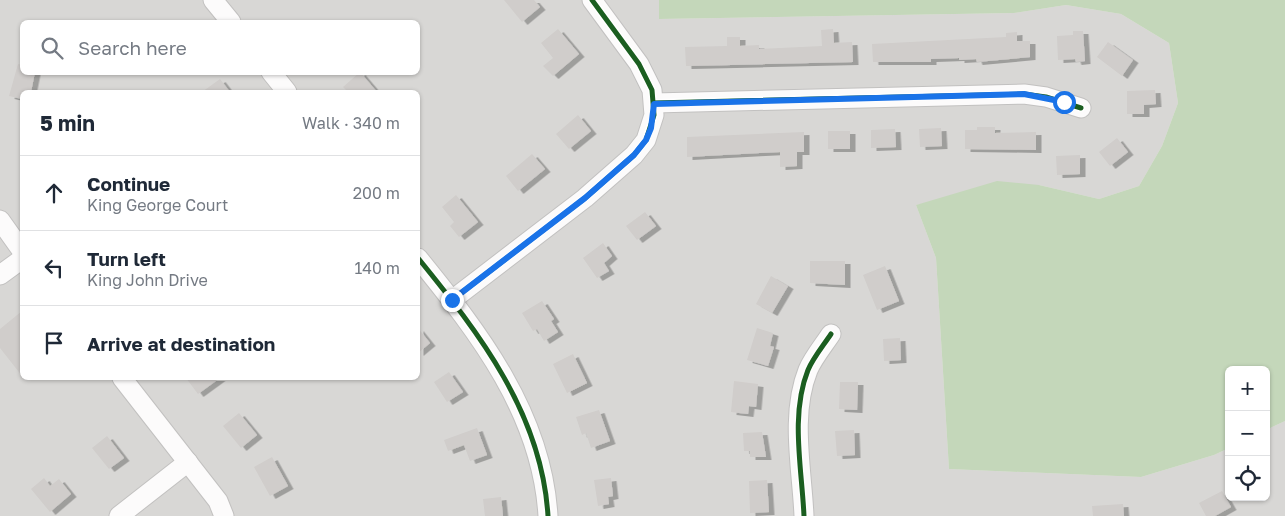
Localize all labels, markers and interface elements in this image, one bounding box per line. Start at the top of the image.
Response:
search box [20,20,420,75]
icon: search [38,34,66,62]
text: Search here [78,36,187,59]
route start [1053,91,1076,114]
text: 5 min [40,110,95,136]
text: Walk · 340 m [302,113,400,133]
text: Continue [87,172,170,195]
icon: ahead [40,179,68,207]
text: 200 m [353,183,400,203]
text: King George Court [87,195,229,215]
text: Turn left [87,247,166,270]
icon: left [40,254,68,282]
text: 140 m [354,258,400,278]
text: King John Drive [87,270,208,290]
route end [441,289,464,312]
icon: arrive [40,329,68,357]
text: Arrive at destination [87,332,275,355]
map controls [1225,366,1270,501]
button: + [1225,366,1270,411]
button: − [1225,411,1270,456]
button: locate [1225,456,1270,501]

